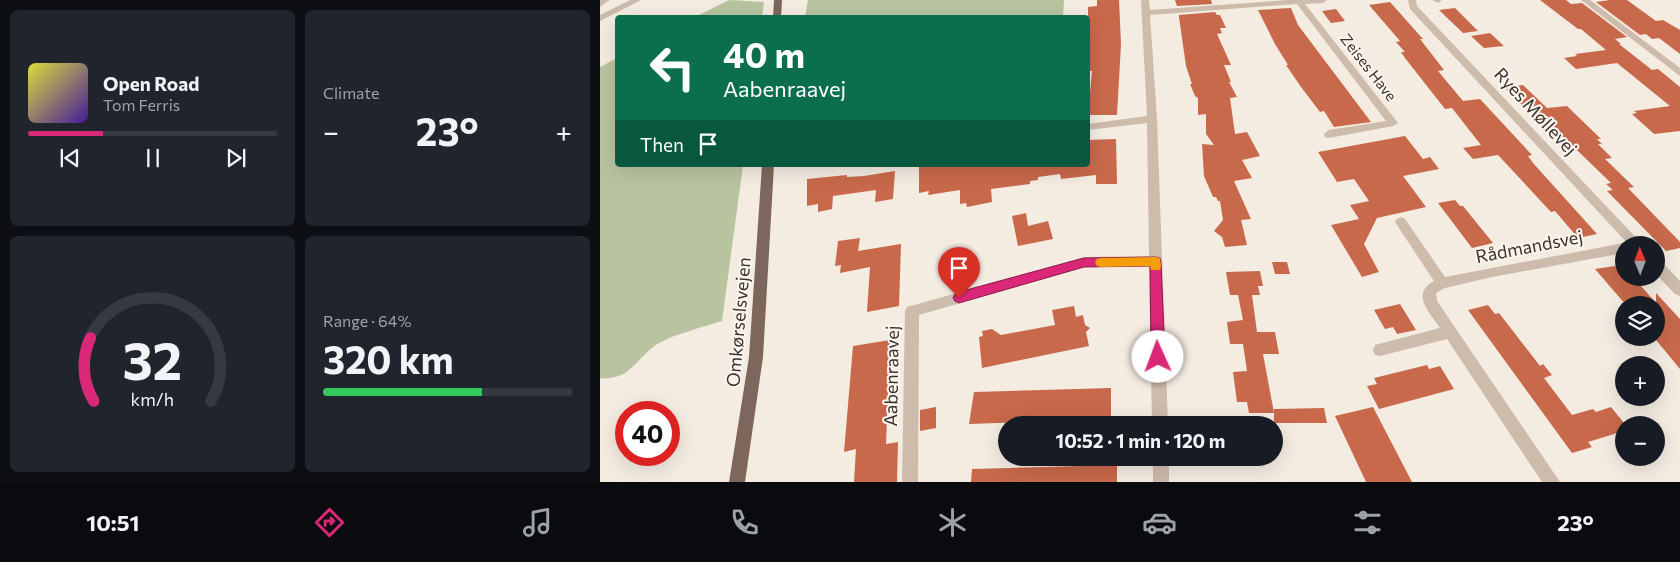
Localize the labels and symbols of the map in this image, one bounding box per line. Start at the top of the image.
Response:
street label: Zeises Have [1337,30,1401,104]
street label: Ryes Møllevej [1490,63,1582,159]
street label: Rådmandsvej [1474,225,1584,267]
north arrow [1615,236,1665,286]
pin [938,247,980,298]
street label: Omkørselsvejen [721,256,755,388]
street label: Aabenraavej [879,325,903,427]
position arrow [1131,330,1183,382]
speed limit sign: 40 [615,401,680,466]

